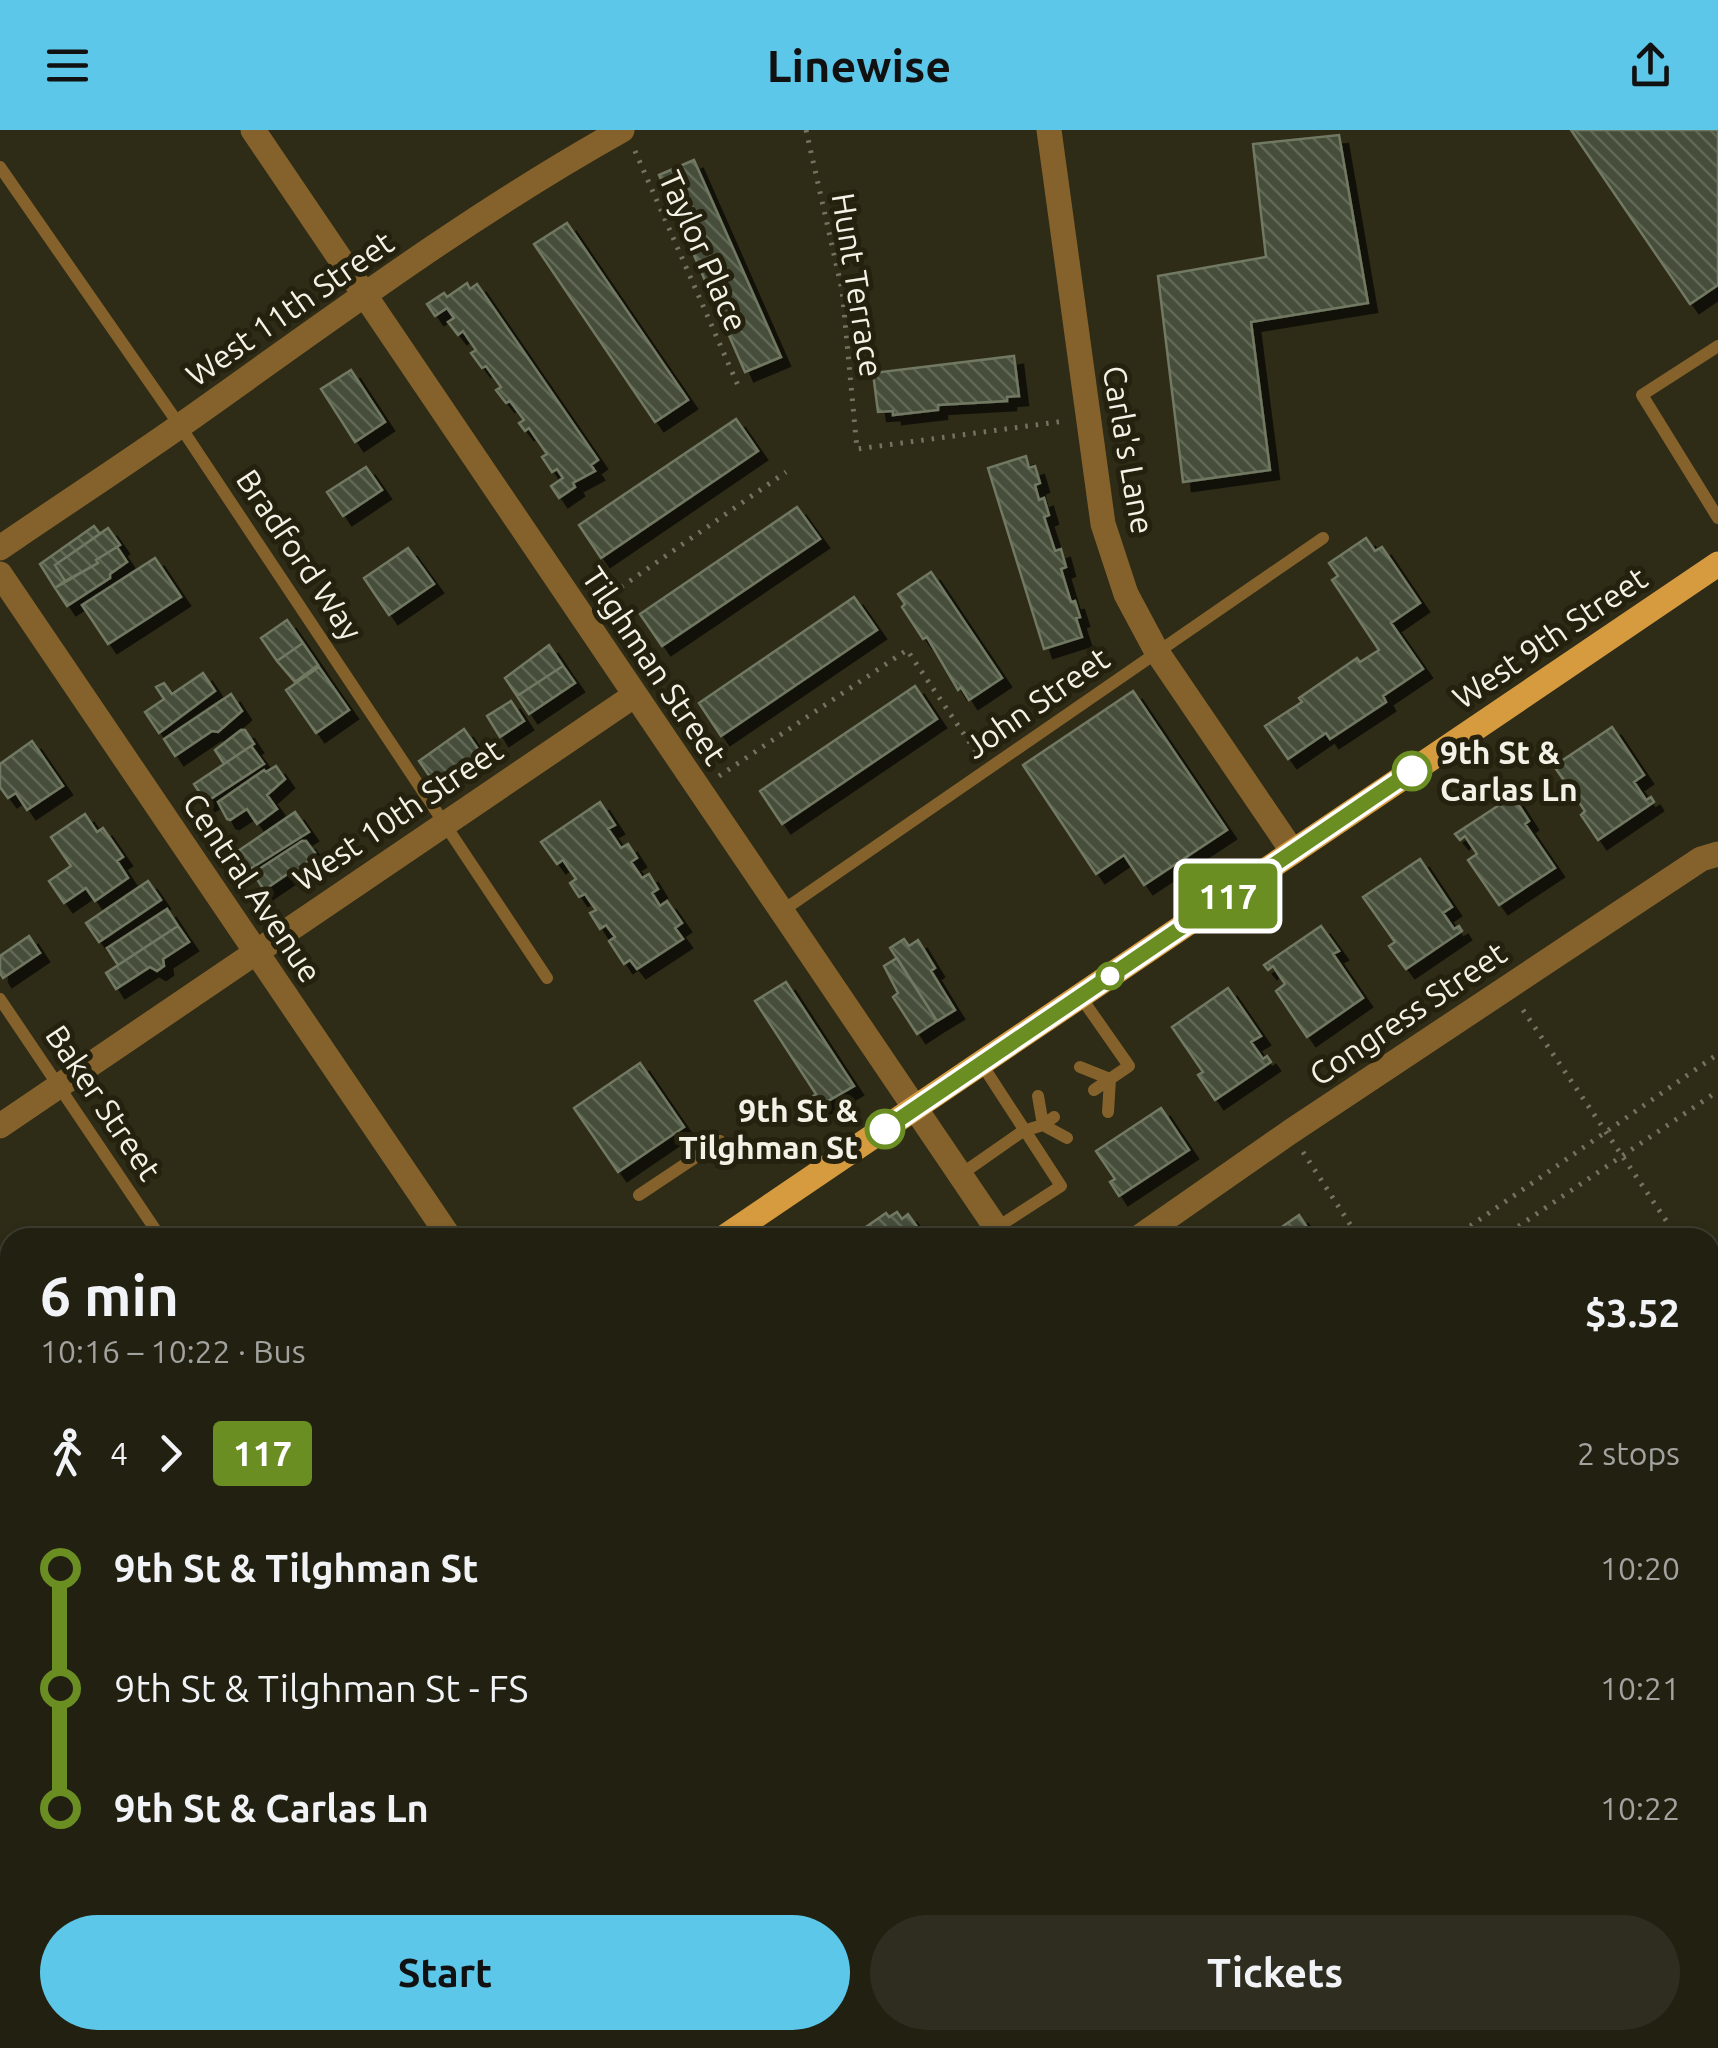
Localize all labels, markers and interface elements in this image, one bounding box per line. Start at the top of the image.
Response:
icon: menu [40,38,95,93]
icon: share [1623,38,1678,93]
text: Linewise [767,40,951,91]
street label: Taylor Place [653,165,755,336]
street label: Hunt Terrace [826,190,890,379]
street label: West 11th Street [179,223,400,393]
street label: Carla's Lane [1096,363,1161,537]
street label: Bradford Way [230,463,370,646]
street label: West 9th Street [1446,559,1654,715]
street label: Tilghman Street [576,560,734,771]
street label: John Street [957,639,1116,765]
street label: West 10th Street [286,731,509,897]
place label: 9th St & Carlas Ln [1440,734,1578,807]
marker: 9th St & Carlas Ln [1393,752,1431,790]
street label: Central Avenue [176,786,329,989]
line badge: 117 [1170,864,1286,928]
text: 117 [1198,876,1258,916]
street label: Congress Street [1302,934,1513,1092]
unlabelled marker [1097,963,1123,989]
street label: Baker Street [39,1018,169,1187]
place label: 9th St & Tilghman St [679,1092,858,1165]
marker: 9th St & Tilghman St [866,1110,904,1148]
text: 6 min [40,1265,179,1326]
text: $3.52 [1585,1292,1680,1334]
text: 10:16 – 10:22 · Bus [40,1333,306,1369]
icon: walk [40,1426,95,1481]
icon: forward [143,1426,198,1481]
text: 117 [233,1433,292,1473]
text: 4 [110,1435,128,1471]
text: 2 stops [1577,1435,1680,1471]
text: 9th St & Tilghman St [114,1547,478,1589]
text: 10:20 [1600,1550,1680,1586]
text: 9th St & Tilghman St - FS [114,1667,528,1709]
text: 10:21 [1600,1670,1680,1706]
text: 9th St & Carlas Ln [114,1787,429,1829]
text: 10:22 [1600,1790,1680,1826]
button: Start [40,1915,850,2030]
button: Tickets [870,1915,1680,2030]

